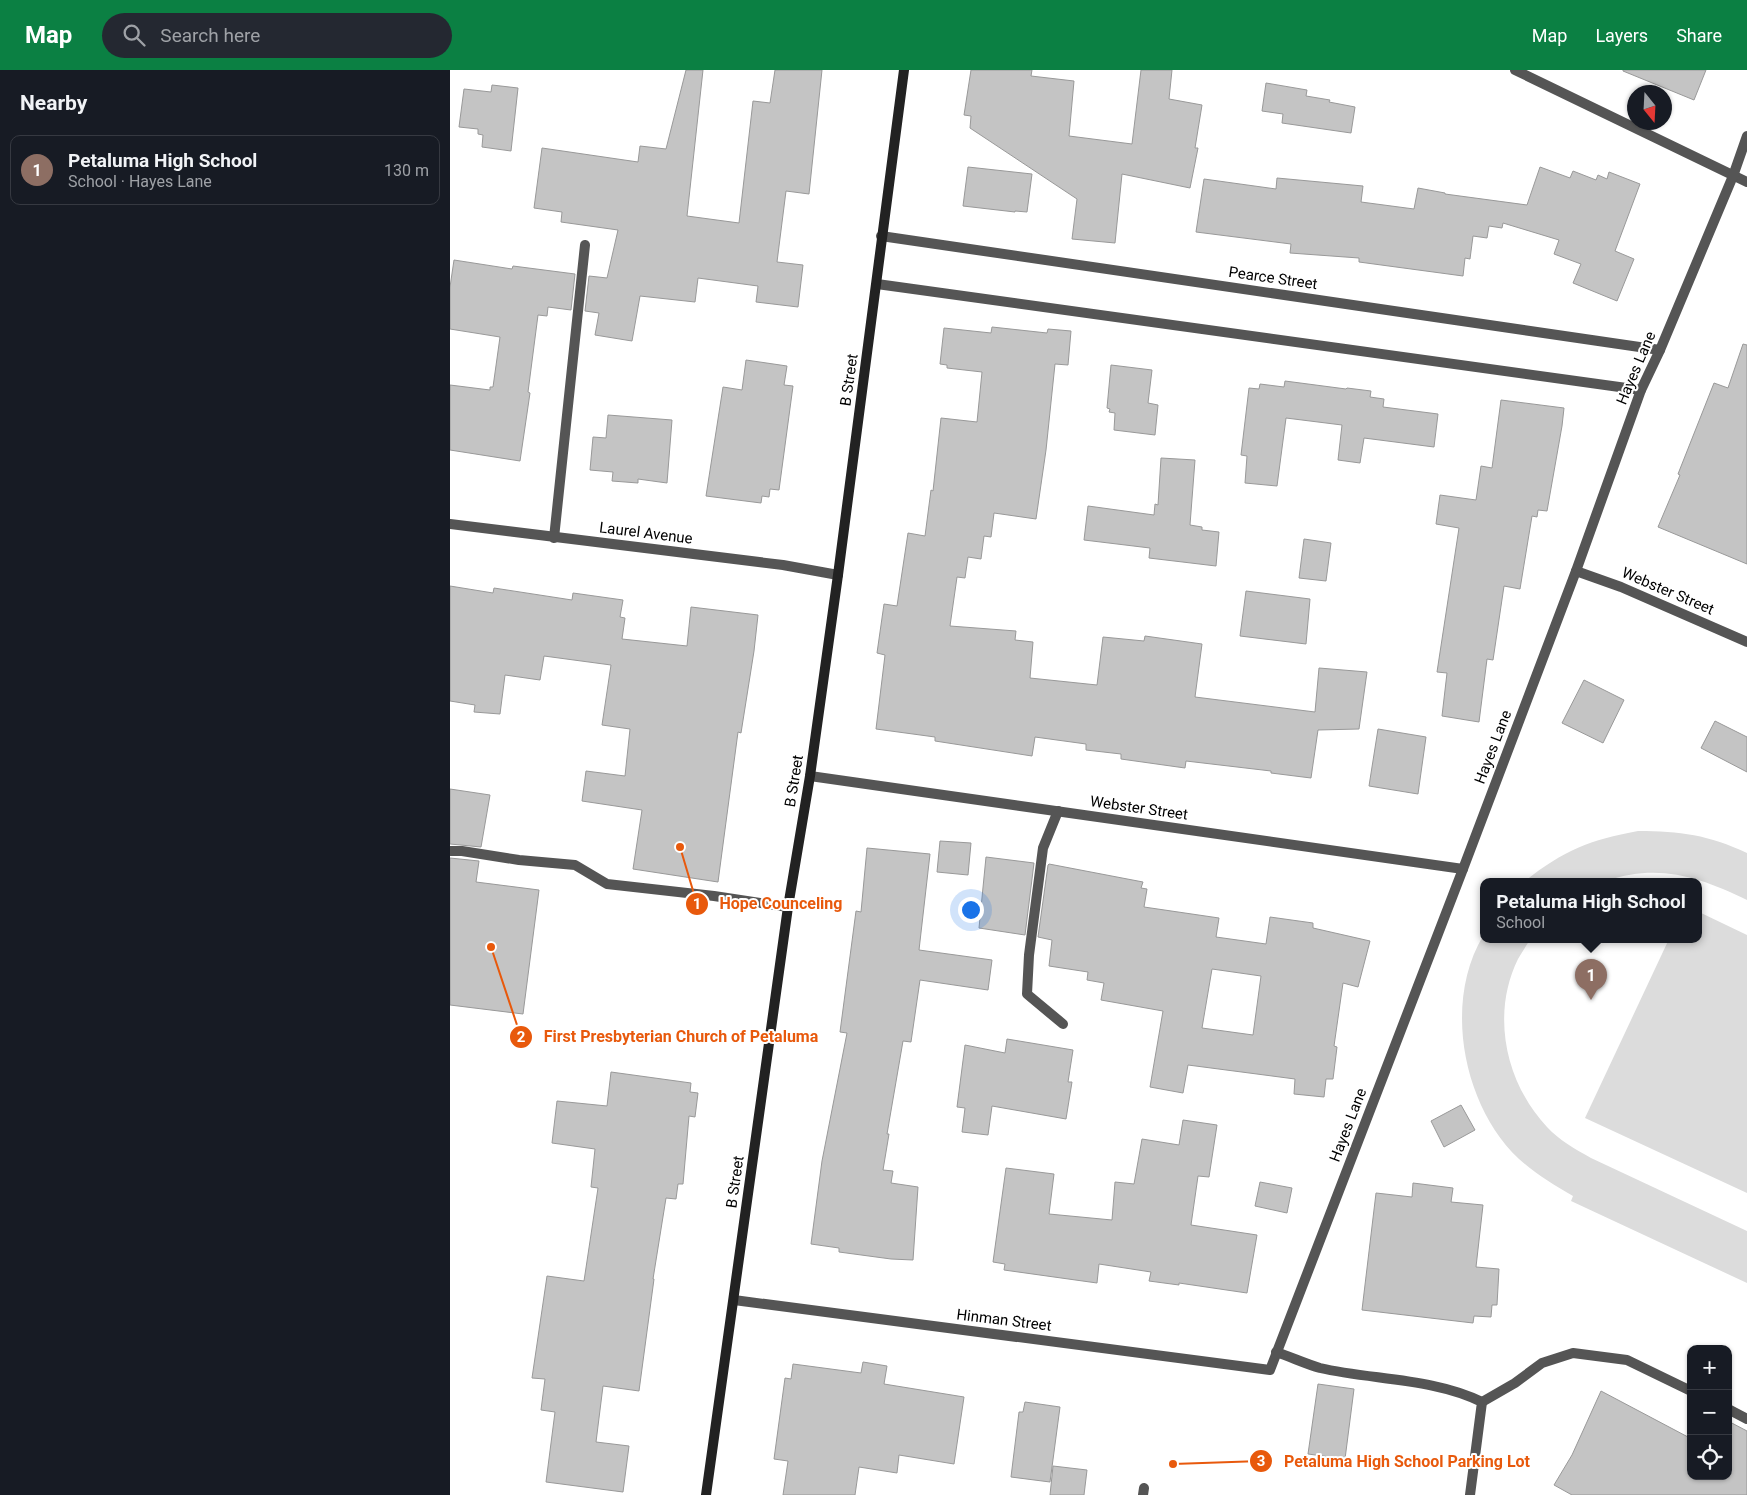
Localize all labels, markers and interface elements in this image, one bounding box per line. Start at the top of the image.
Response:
search box [102,13,452,58]
text: Map [25,21,72,49]
icon: search [120,21,148,49]
text: Search here [160,24,260,47]
text: Map [1532,25,1567,46]
text: Layers [1595,25,1648,46]
text: Share [1676,25,1722,46]
north arrow [1627,85,1672,130]
text: Nearby [20,91,87,115]
text: Petaluma High School [68,149,257,172]
text: 1 [32,161,42,180]
text: 130 m [384,161,429,180]
text: School · Hayes Lane [68,172,212,191]
street label: Pearce Street [1227,263,1319,293]
street label: Hayes Lane [1613,329,1659,407]
street label: B Street [836,353,862,407]
street label: Laurel Avenue [598,518,694,548]
street label: Webster Street [1619,563,1717,619]
street label: Hayes Lane [1471,707,1515,786]
street label: B Street [781,754,807,808]
street label: Webster Street [1089,792,1189,824]
popup [1480,878,1702,943]
callout: Hope Counceling [685,888,853,919]
text: Petaluma High School [1496,890,1686,913]
text: Hope Counceling [720,894,842,913]
text: 1 [693,895,701,913]
your location [958,897,984,923]
text: School [1496,913,1545,932]
pin: 1 [1575,959,1607,1000]
callout: First Presbyterian Church of Petaluma [509,1021,828,1052]
text: First Presbyterian Church of Petaluma [544,1027,819,1046]
text: 2 [517,1028,526,1046]
street label: Hayes Lane [1326,1085,1370,1164]
street label: B Street [722,1155,748,1209]
street label: Hinman Street [955,1305,1053,1335]
map controls [1687,1345,1732,1480]
button: + [1687,1345,1732,1390]
button: − [1687,1390,1732,1435]
button: locate [1687,1435,1732,1480]
callout: Petaluma High School Parking Lot [1249,1445,1540,1476]
text: 3 [1257,1452,1265,1470]
text: Petaluma High School Parking Lot [1284,1452,1531,1471]

